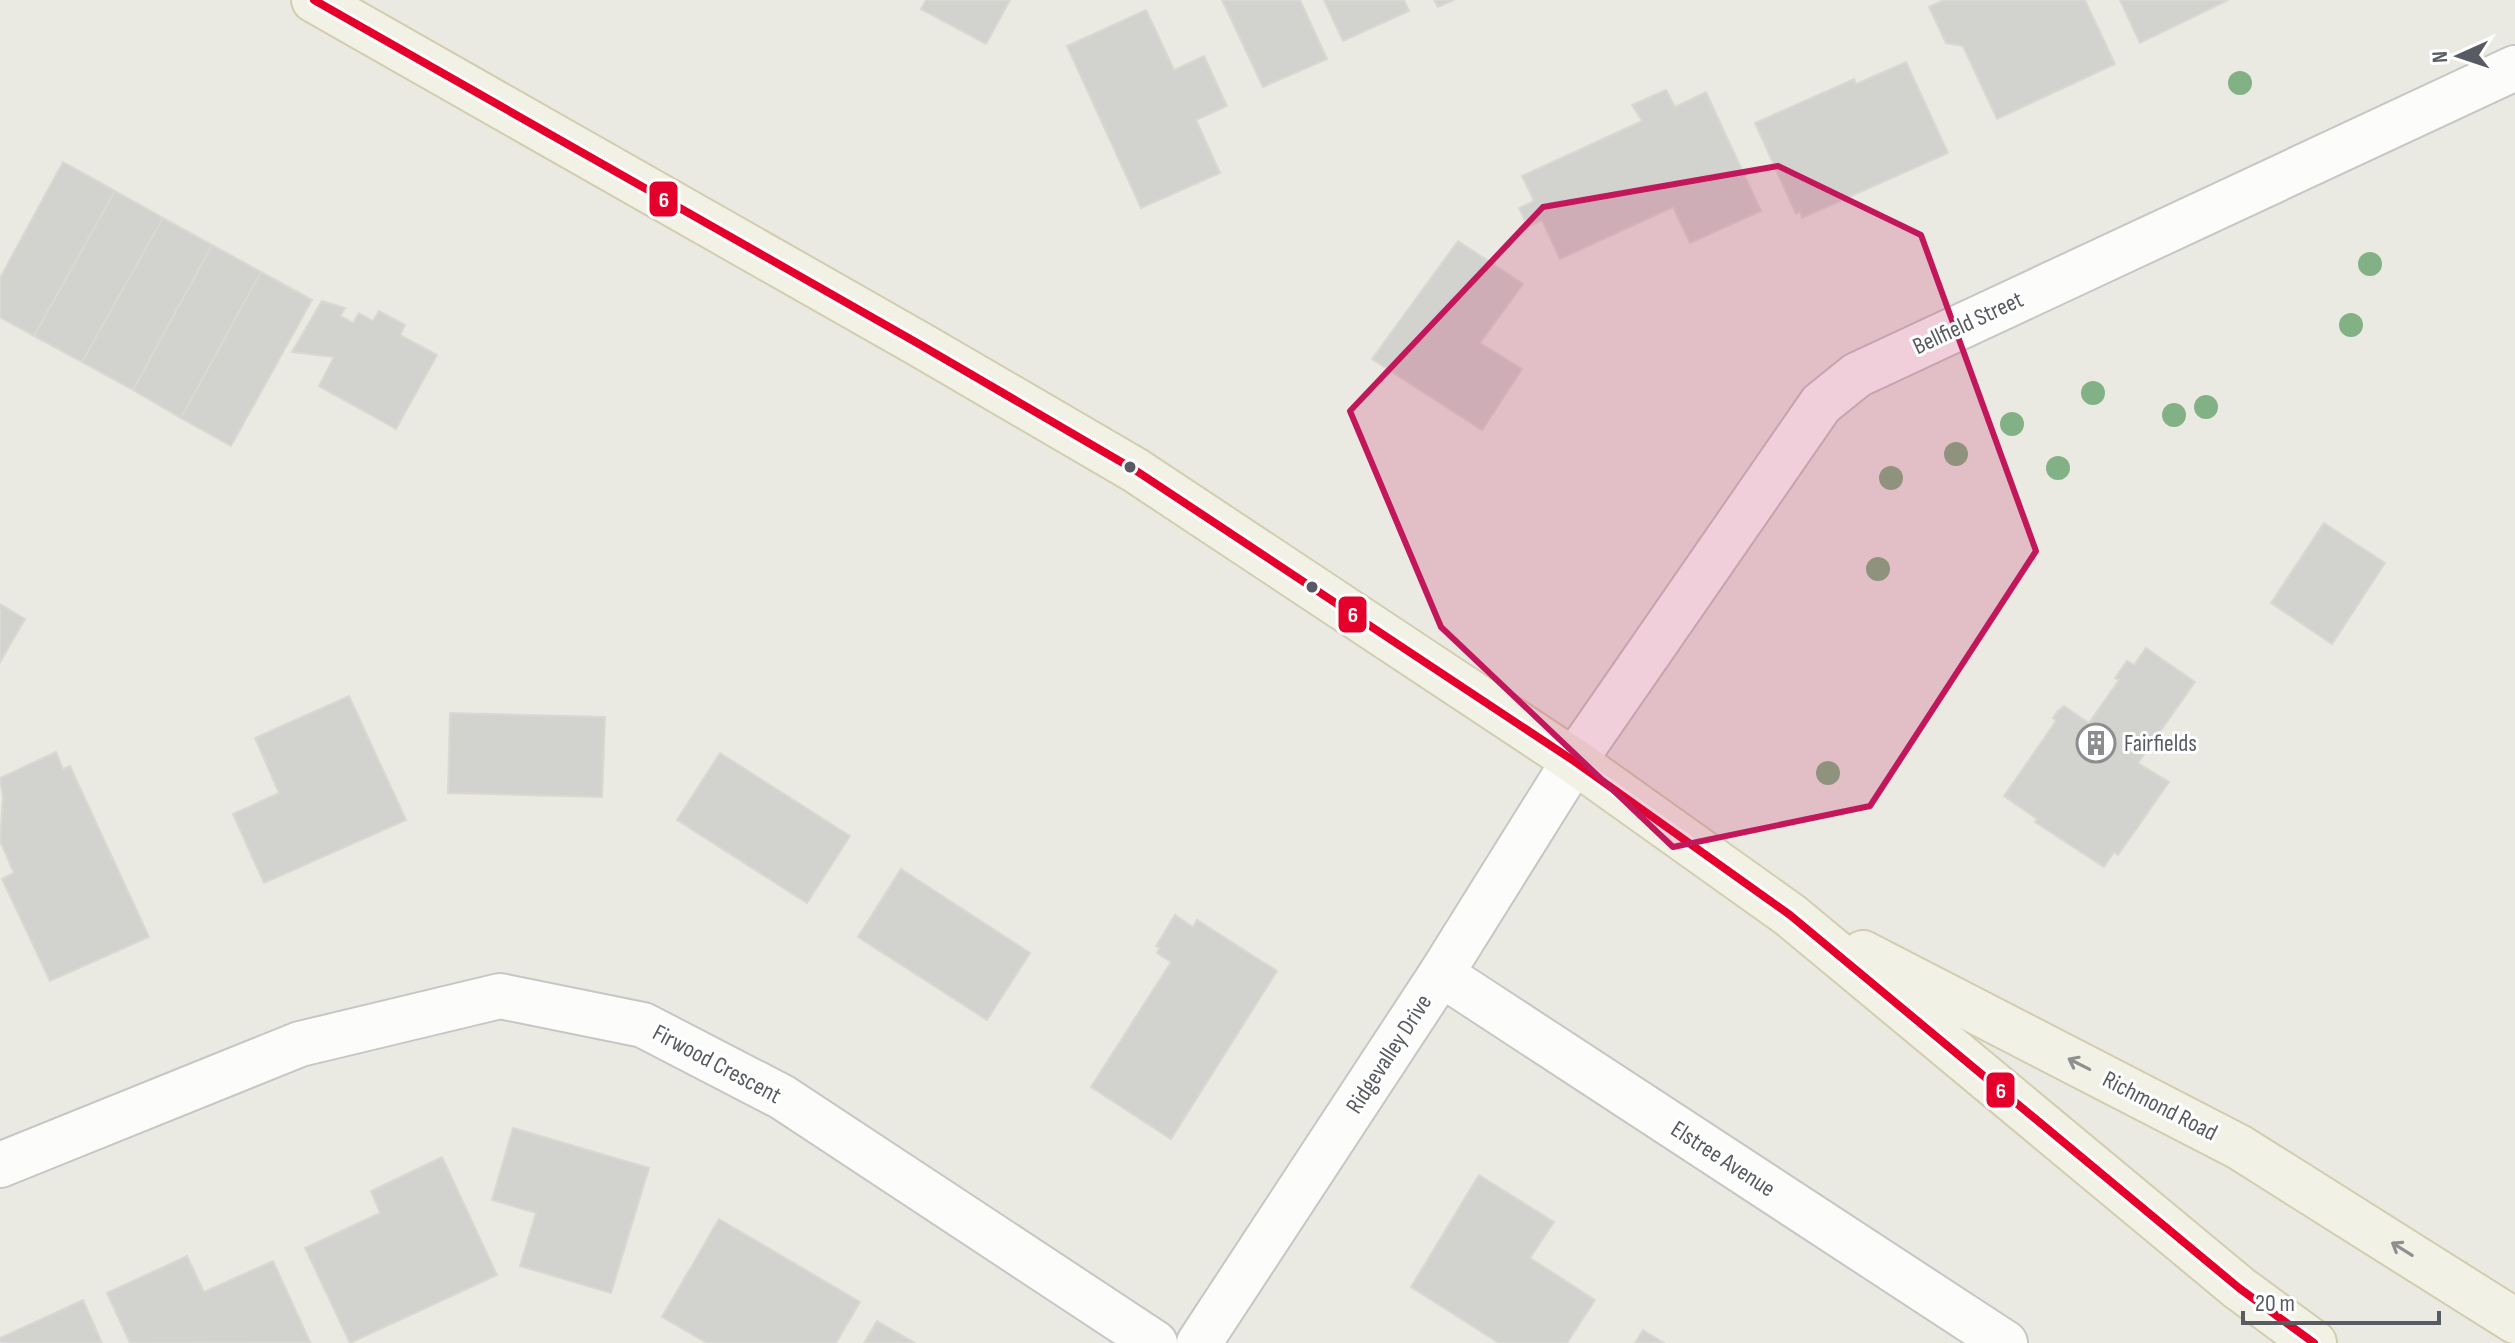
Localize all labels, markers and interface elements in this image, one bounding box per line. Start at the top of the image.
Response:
north arrow [2419,16,2499,96]
text: N [2427,50,2454,64]
line badge: 6 [648,180,679,218]
text: 6 [659,187,669,214]
street label: Bellfield Street [1908,285,2028,361]
unlabelled marker [1122,459,1138,475]
unlabelled marker [1304,579,1320,595]
line badge: 6 [1337,595,1368,634]
text: 6 [1348,602,1358,629]
building icon: Fairfields [2075,722,2117,764]
place label: Fairfields [2124,729,2197,758]
street label: Ridgevalley Drive [1340,989,1438,1119]
street label: Firwood Crescent [648,1018,786,1110]
one-way arrow [2068,1056,2092,1072]
street label: Richmond Road [2098,1065,2222,1147]
line badge: 6 [1985,1071,2016,1109]
text: 6 [1996,1078,2006,1105]
street label: Elstree Avenue [1665,1115,1781,1203]
one-way arrow [2391,1241,2414,1257]
scale bar [2243,1275,2439,1325]
text: 20 m [2255,1289,2295,1318]

